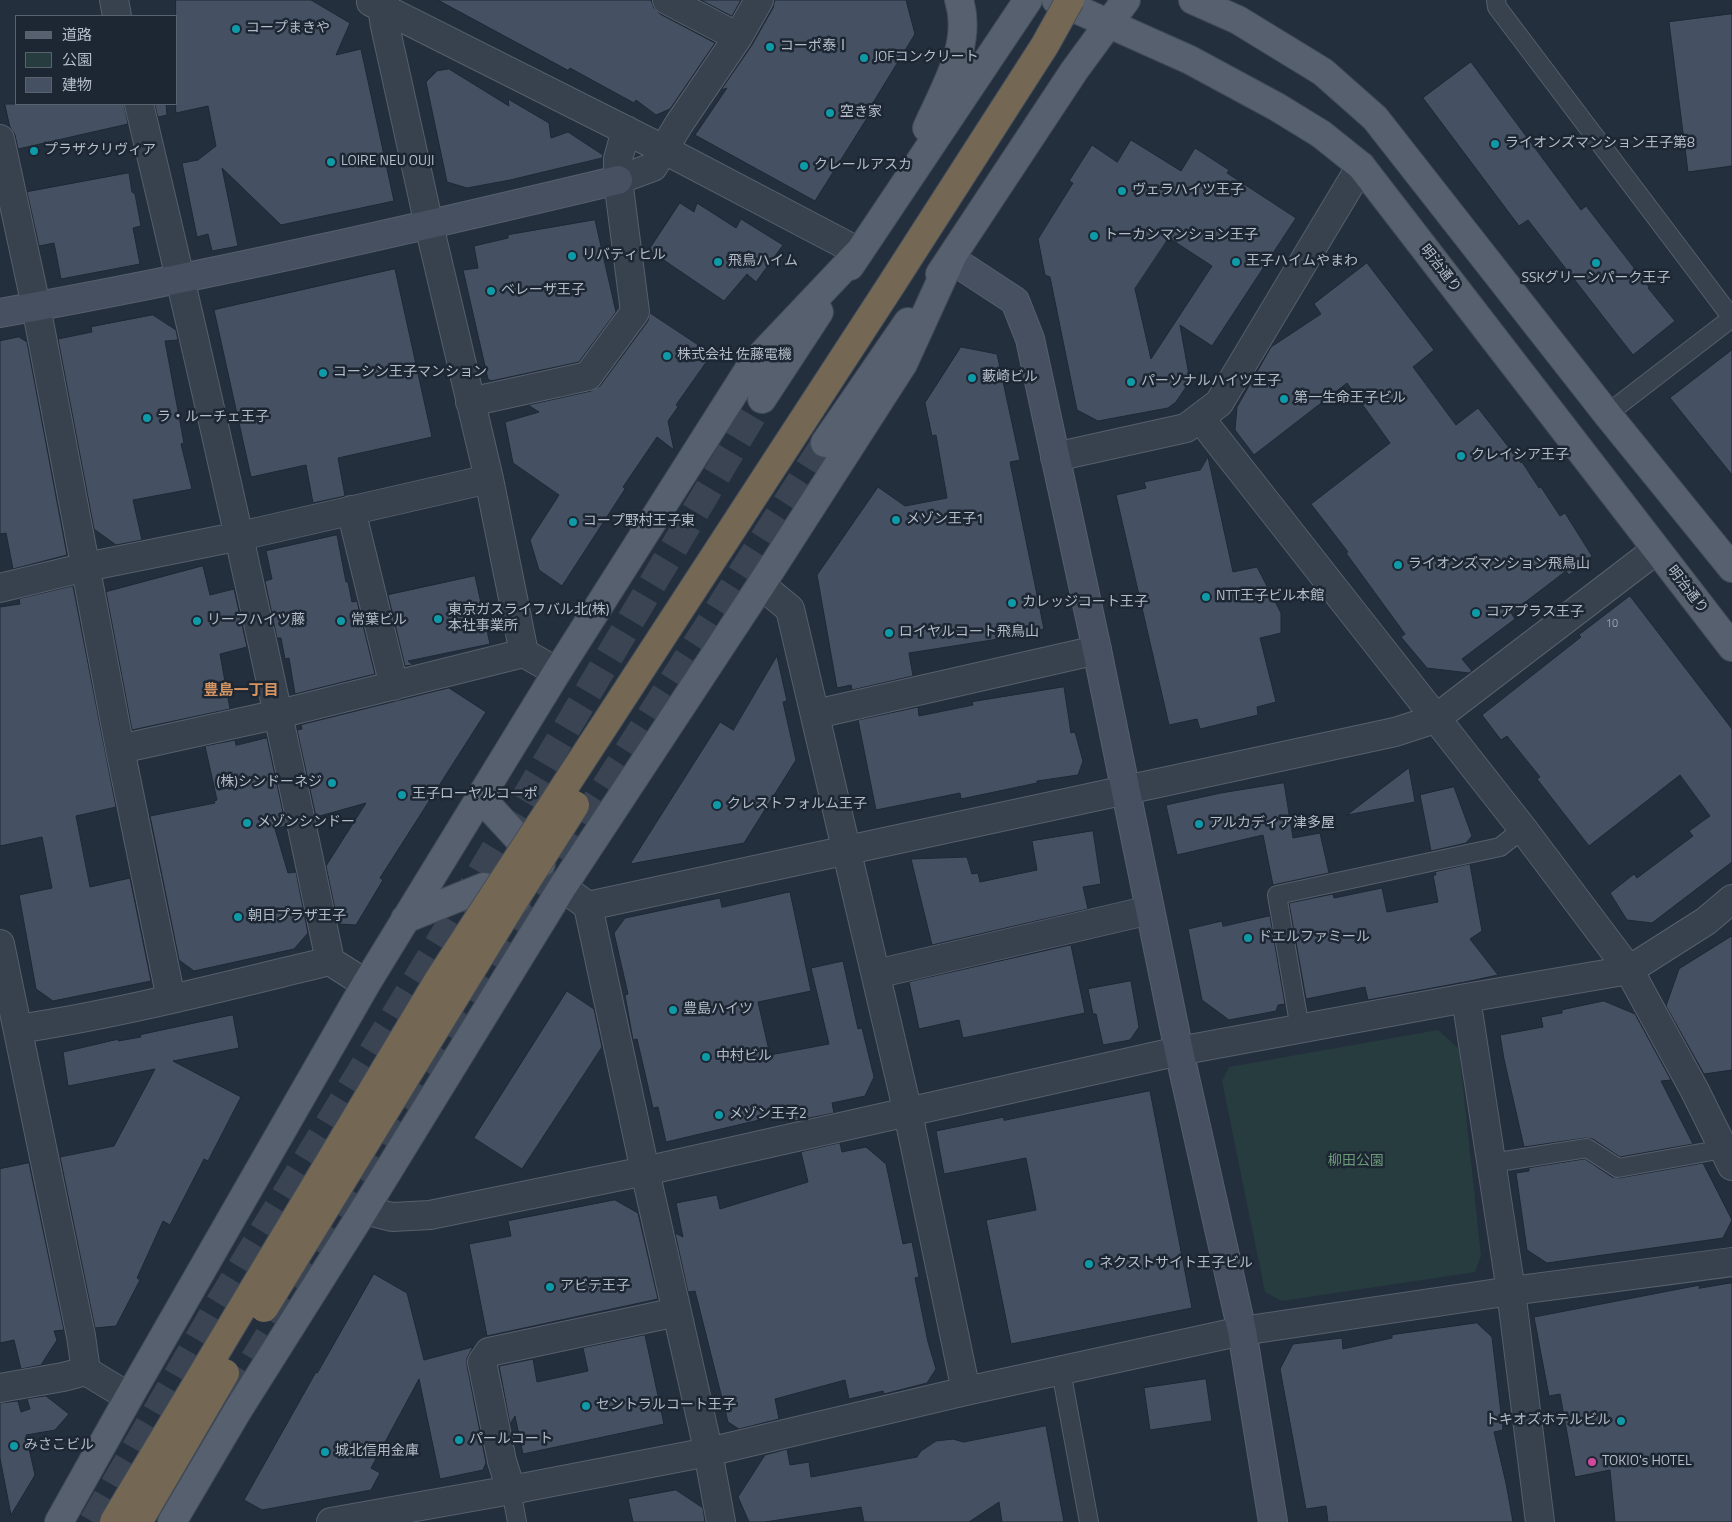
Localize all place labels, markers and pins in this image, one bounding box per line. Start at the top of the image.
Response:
place label: コープまきや [246,21,330,37]
marker: コープまきや [230,23,242,35]
place label: コーポ泰Ⅰ [780,39,850,55]
marker: コーポ泰Ⅰ [764,41,776,53]
place label: JOFコンクリート [874,50,979,66]
marker: JOFコンクリート [858,52,870,64]
place label: 空き家 [840,105,882,121]
marker: 空き家 [824,107,836,119]
place label: ライオンズマンション王子第8 [1505,136,1695,152]
marker: ライオンズマンション王子第8 [1489,138,1501,150]
place label: プラザクリヴィア [44,143,156,159]
marker: プラザクリヴィア [28,145,40,157]
place label: LOIRE NEU OUJI [341,154,434,170]
marker: LOIRE NEU OUJI [325,156,337,168]
place label: クレールアスカ [814,158,912,174]
marker: クレールアスカ [798,160,810,172]
place label: ヴェラハイツ王子 [1132,183,1244,199]
marker: ヴェラハイツ王子 [1116,185,1128,197]
place label: トーカンマンション王子 [1104,228,1258,244]
marker: トーカンマンション王子 [1088,230,1100,242]
place label: リバティヒル [582,248,666,264]
marker: リバティヒル [566,250,578,262]
place label: 飛鳥ハイム [728,254,798,270]
place label: 王子ハイムやまわ [1246,254,1358,270]
marker: 飛鳥ハイム [712,256,724,268]
marker: 王子ハイムやまわ [1230,256,1242,268]
marker: SSKグリーンパーク王子 [1590,257,1602,269]
place label: SSKグリーンパーク王子 [1521,271,1671,287]
place label: ベレーザ王子 [501,283,585,299]
marker: ベレーザ王子 [485,285,497,297]
place label: 株式会社 佐藤電機 [677,348,792,364]
marker: 株式会社 佐藤電機 [661,350,673,362]
place label: コーシン王子マンション [333,365,487,381]
marker: コーシン王子マンション [317,367,329,379]
place label: 藪崎ビル [982,370,1038,386]
marker: 藪崎ビル [966,372,978,384]
place label: パーソナルハイツ王子 [1141,374,1281,390]
marker: パーソナルハイツ王子 [1125,376,1137,388]
place label: 第一生命王子ビル [1294,391,1406,407]
marker: 第一生命王子ビル [1278,393,1290,405]
place label: ラ・ルーチェ王子 [157,410,269,426]
marker: ラ・ルーチェ王子 [141,412,153,424]
place label: クレイシア王子 [1471,448,1569,464]
marker: クレイシア王子 [1455,450,1467,462]
place label: メゾン王子1 [906,512,984,528]
place label: コープ野村王子東 [583,514,695,530]
marker: メゾン王子1 [890,514,902,526]
marker: コープ野村王子東 [567,516,579,528]
place label: ライオンズマンション飛鳥山 [1408,557,1590,573]
marker: ライオンズマンション飛鳥山 [1392,559,1404,571]
place label: NTT王子ビル本館 [1216,589,1324,605]
marker: NTT王子ビル本館 [1200,591,1212,603]
place label: カレッジコート王子 [1022,595,1148,611]
marker: カレッジコート王子 [1006,597,1018,609]
place label: 東京ガスライフバル北(株) 本社事業所 [448,603,609,636]
place label: コアプラス王子 [1486,605,1584,621]
marker: コアプラス王子 [1470,607,1482,619]
place label: リーフハイツ藤 [207,613,305,629]
place label: 常葉ビル [351,613,407,629]
marker: 東京ガスライフバル北(株) 本社事業所 [432,613,444,625]
marker: リーフハイツ藤 [191,615,203,627]
marker: 常葉ビル [335,615,347,627]
place label: ロイヤルコート飛鳥山 [899,625,1039,641]
marker: ロイヤルコート飛鳥山 [883,627,895,639]
place label: (株)シンドーネジ [217,775,322,791]
marker: (株)シンドーネジ [326,777,338,789]
place label: 王子ローヤルコーポ [412,787,538,803]
marker: 王子ローヤルコーポ [396,789,408,801]
place label: クレストフォルム王子 [727,797,867,813]
marker: クレストフォルム王子 [711,799,723,811]
place label: メゾンシンドー [257,815,355,831]
place label: アルカディア津多屋 [1209,816,1335,832]
marker: メゾンシンドー [241,817,253,829]
marker: アルカディア津多屋 [1193,818,1205,830]
place label: 朝日プラザ王子 [248,909,346,925]
marker: 朝日プラザ王子 [232,911,244,923]
place label: ドエルファミール [1258,930,1370,946]
marker: ドエルファミール [1242,932,1254,944]
place label: 豊島ハイツ [683,1002,753,1018]
marker: 豊島ハイツ [667,1004,679,1016]
place label: 中村ビル [716,1049,772,1065]
marker: 中村ビル [700,1051,712,1063]
place label: メゾン王子2 [729,1107,807,1123]
marker: メゾン王子2 [713,1109,725,1121]
place label: ネクストサイト王子ビル [1099,1256,1253,1272]
marker: ネクストサイト王子ビル [1083,1258,1095,1270]
place label: アビテ王子 [560,1279,630,1295]
marker: アビテ王子 [544,1281,556,1293]
place label: セントラルコート王子 [596,1398,736,1414]
marker: セントラルコート王子 [580,1400,592,1412]
place label: トキオズホテルビル [1485,1413,1611,1429]
marker: トキオズホテルビル [1615,1415,1627,1427]
place label: パールコート [469,1432,553,1448]
marker: パールコート [453,1434,465,1446]
place label: みさこビル [24,1438,94,1454]
marker: みさこビル [8,1440,20,1452]
place label: 城北信用金庫 [335,1444,419,1460]
marker: 城北信用金庫 [319,1446,331,1458]
place label: TOKIO's HOTEL [1602,1454,1692,1470]
marker: TOKIO's HOTEL [1586,1456,1598,1468]

